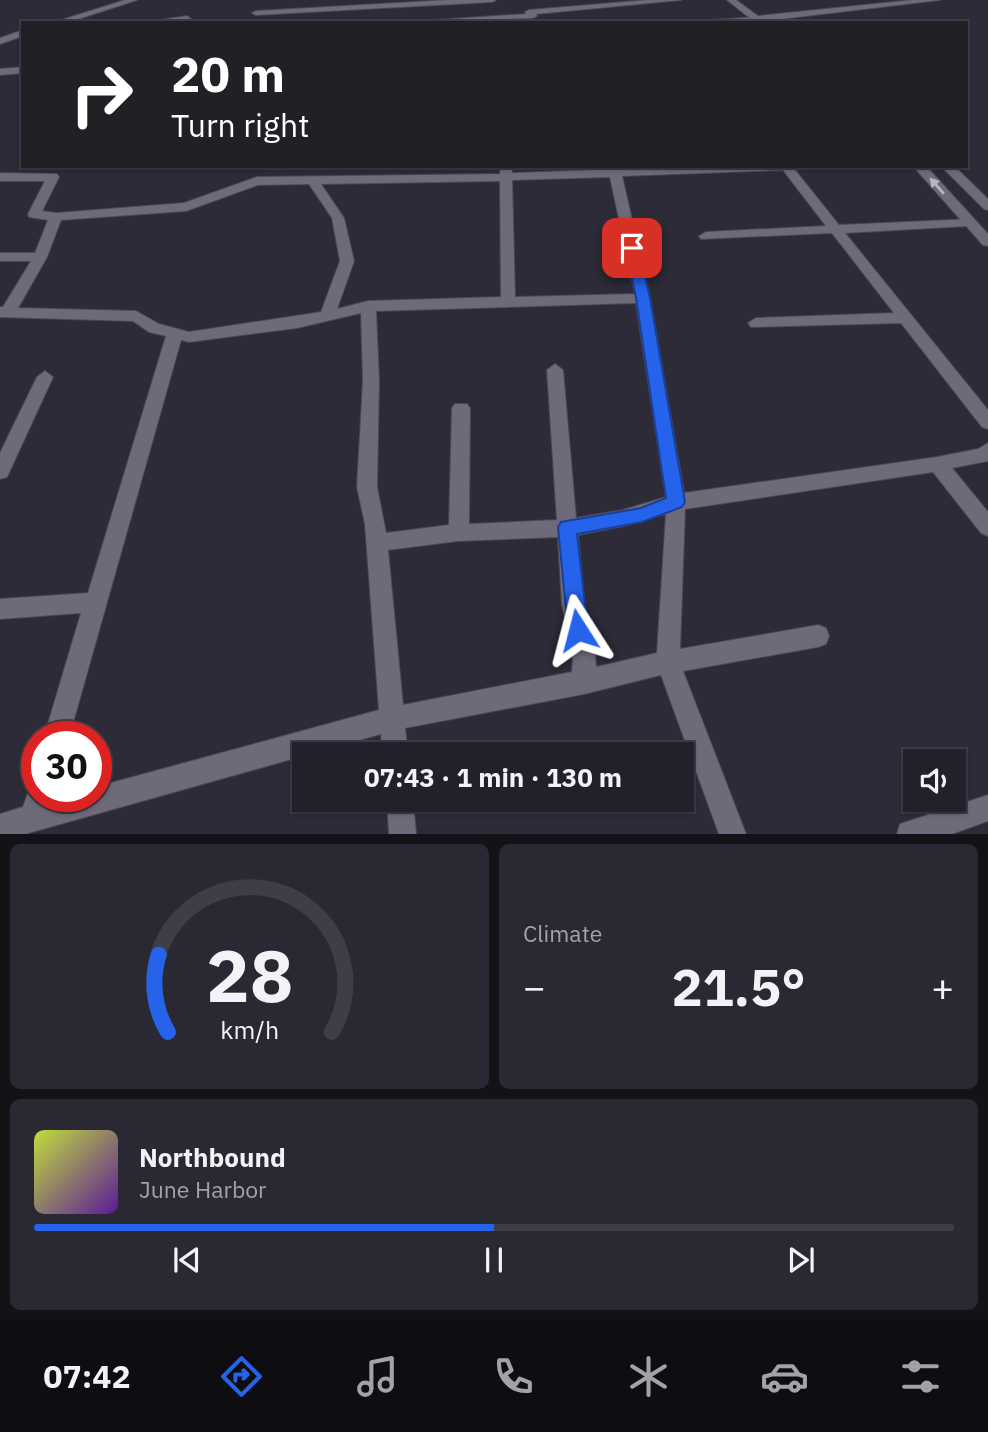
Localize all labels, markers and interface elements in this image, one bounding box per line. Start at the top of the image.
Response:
text: 20 m [171,42,285,105]
icon: right [56,49,147,140]
text: Turn right [171,104,309,146]
one-way arrow [930,178,945,195]
pin [602,218,662,278]
icon: arrive [613,229,651,267]
position arrow [541,593,615,667]
speed limit sign: 30 [21,721,112,812]
map controls [903,749,966,812]
button: sound [903,749,966,812]
text: 07:43 · 1 min · 130 m [364,760,622,794]
text: Climate [523,918,602,948]
text: 28 [206,928,293,1023]
text: 21.5° [671,953,806,1020]
text: − [523,962,546,1011]
text: + [931,962,954,1011]
text: km/h [220,1013,279,1046]
text: Northbound [139,1140,286,1174]
text: June Harbor [139,1174,267,1204]
icon: previous [168,1241,206,1279]
icon: pause [475,1241,513,1279]
icon: next [782,1241,820,1279]
icon: directions [217,1352,266,1401]
icon: music [353,1352,402,1401]
icon: phone [489,1352,538,1401]
icon: climate [624,1352,673,1401]
icon: car [760,1352,809,1401]
icon: filters [896,1352,945,1401]
text: 07:42 [43,1355,131,1397]

